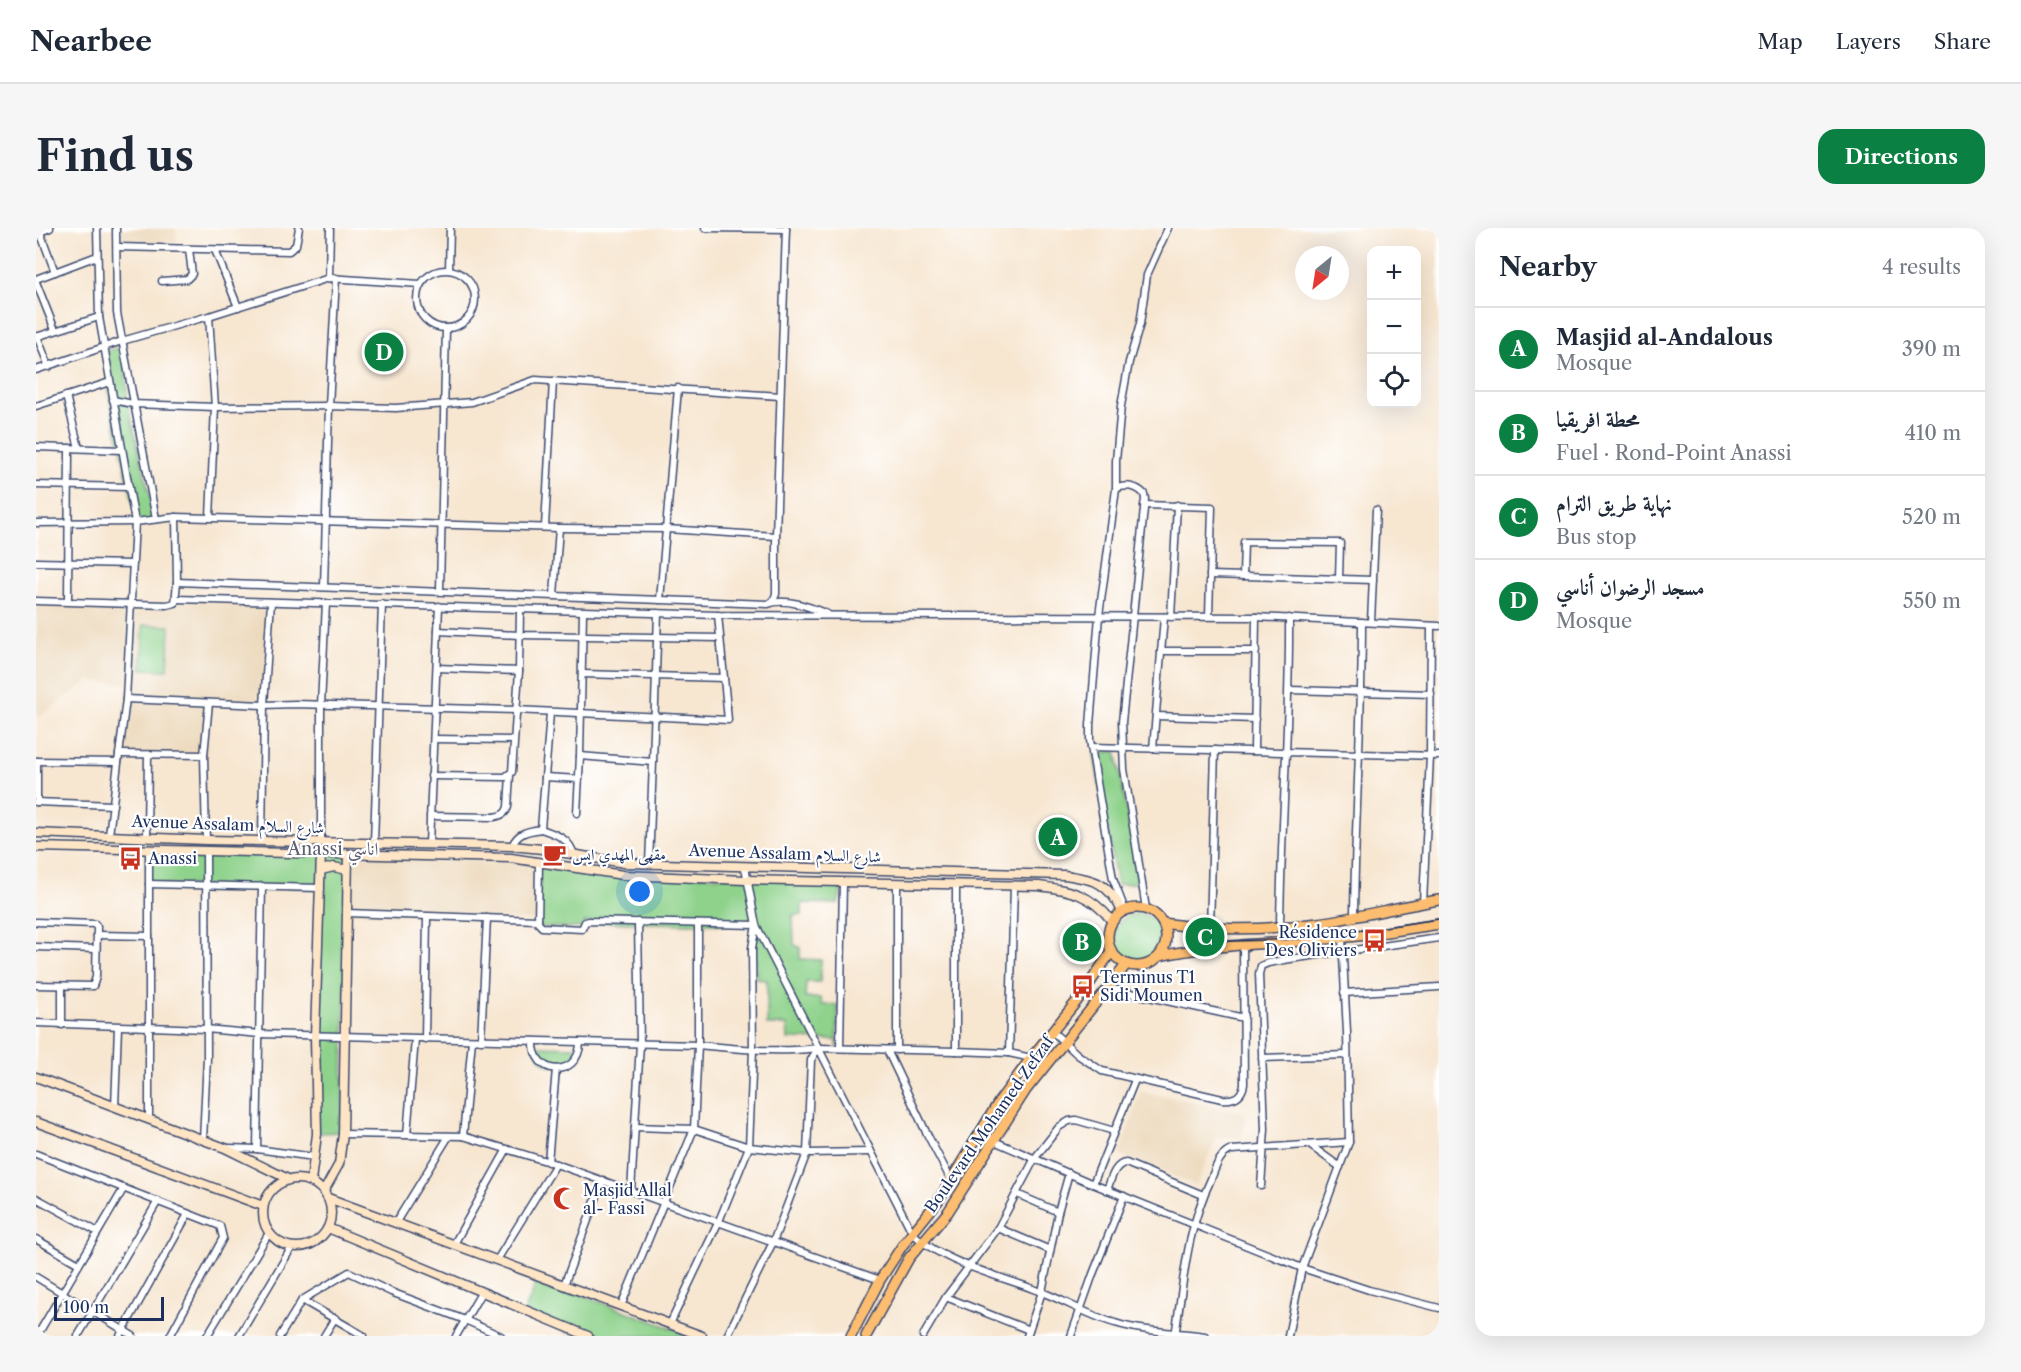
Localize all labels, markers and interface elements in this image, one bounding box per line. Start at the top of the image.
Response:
text: Nearbee [30,24,152,58]
text: Map [1758,29,1803,54]
text: Layers [1836,29,1901,54]
text: Share [1934,29,1991,54]
button: Directions [1818,129,1985,184]
text: Find us [36,130,194,182]
north arrow [1295,246,1349,300]
map controls [1367,246,1421,408]
button: + [1367,246,1421,300]
text: Nearby [1499,251,1597,283]
text: 4 results [1882,255,1961,279]
button: − [1367,300,1421,354]
text: Masjid al-Andalous [1556,324,1773,351]
pin: D [364,330,404,374]
text: A [1511,337,1526,361]
text: 390 m [1902,337,1961,361]
text: Mosque [1556,351,1632,375]
button: locate [1367,354,1421,408]
text: محطة افريقيا [1556,406,1640,433]
text: B [1511,421,1526,445]
text: 410 m [1904,421,1961,445]
text: Fuel · Rond-Point Anassi [1556,441,1792,465]
text: نهاية طريق الترام [1556,490,1672,517]
text: C [1510,505,1527,529]
text: 520 m [1902,505,1961,529]
text: Bus stop [1556,525,1637,549]
text: مسجد الرضوان أناسي [1556,574,1704,601]
text: D [1510,589,1527,613]
text: 550 m [1903,589,1961,613]
text: Mosque [1556,609,1632,633]
street label: Avenue Assalam شارع السلام [130,811,325,842]
pin: A [1038,814,1078,860]
district label: Anassi اناسي [287,838,379,866]
street label: Avenue Assalam شارع السلام [687,840,882,871]
cafe icon: مقهى المهدي ايس [541,841,567,867]
place label: مقهى المهدي ايس [572,844,666,867]
bus stop icon: Anassi [117,845,143,871]
place label: Anassi [147,848,197,868]
your location [625,877,654,906]
pin: C [1186,914,1224,960]
pin: B [1062,920,1102,964]
place label: Résidence Des Oliviers [1265,922,1357,960]
bus stop icon: Résidence Des Oliviers [1362,928,1388,954]
place label: Terminus T1 Sidi Moumen [1100,967,1203,1005]
bus stop icon: Terminus T1 Sidi Moumen [1069,973,1095,999]
street label: Boulevard Mohamed Zefzaf [920,1030,1059,1216]
place label: Masjid Allal al- Fassi [583,1180,672,1218]
mosque icon: Masjid Allal al- Fassi [552,1186,578,1212]
scale bar [54,1294,164,1322]
text: 100 m [63,1297,109,1317]

